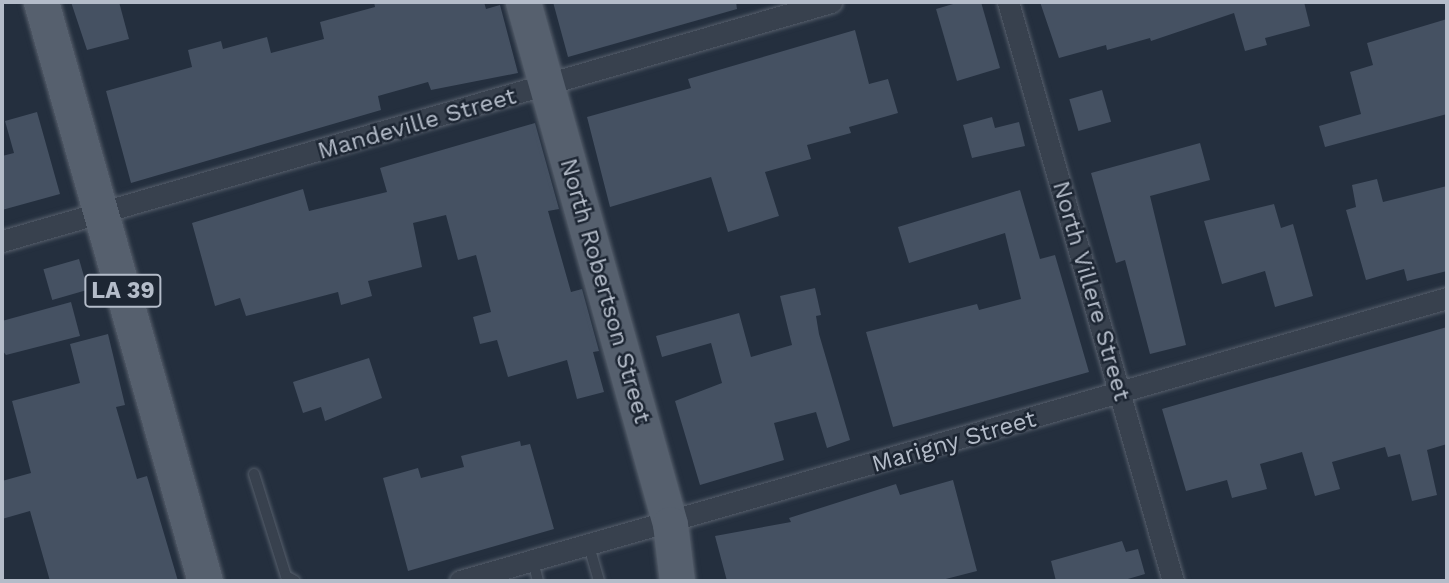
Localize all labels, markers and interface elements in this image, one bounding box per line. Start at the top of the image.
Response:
street label: Mandeville Street [314,82,520,166]
street label: North Robertson Street [553,155,657,427]
street label: North Villere Street [1046,177,1136,405]
road number: LA 39 [83,272,163,310]
street label: Marigny Street [868,405,1040,479]

